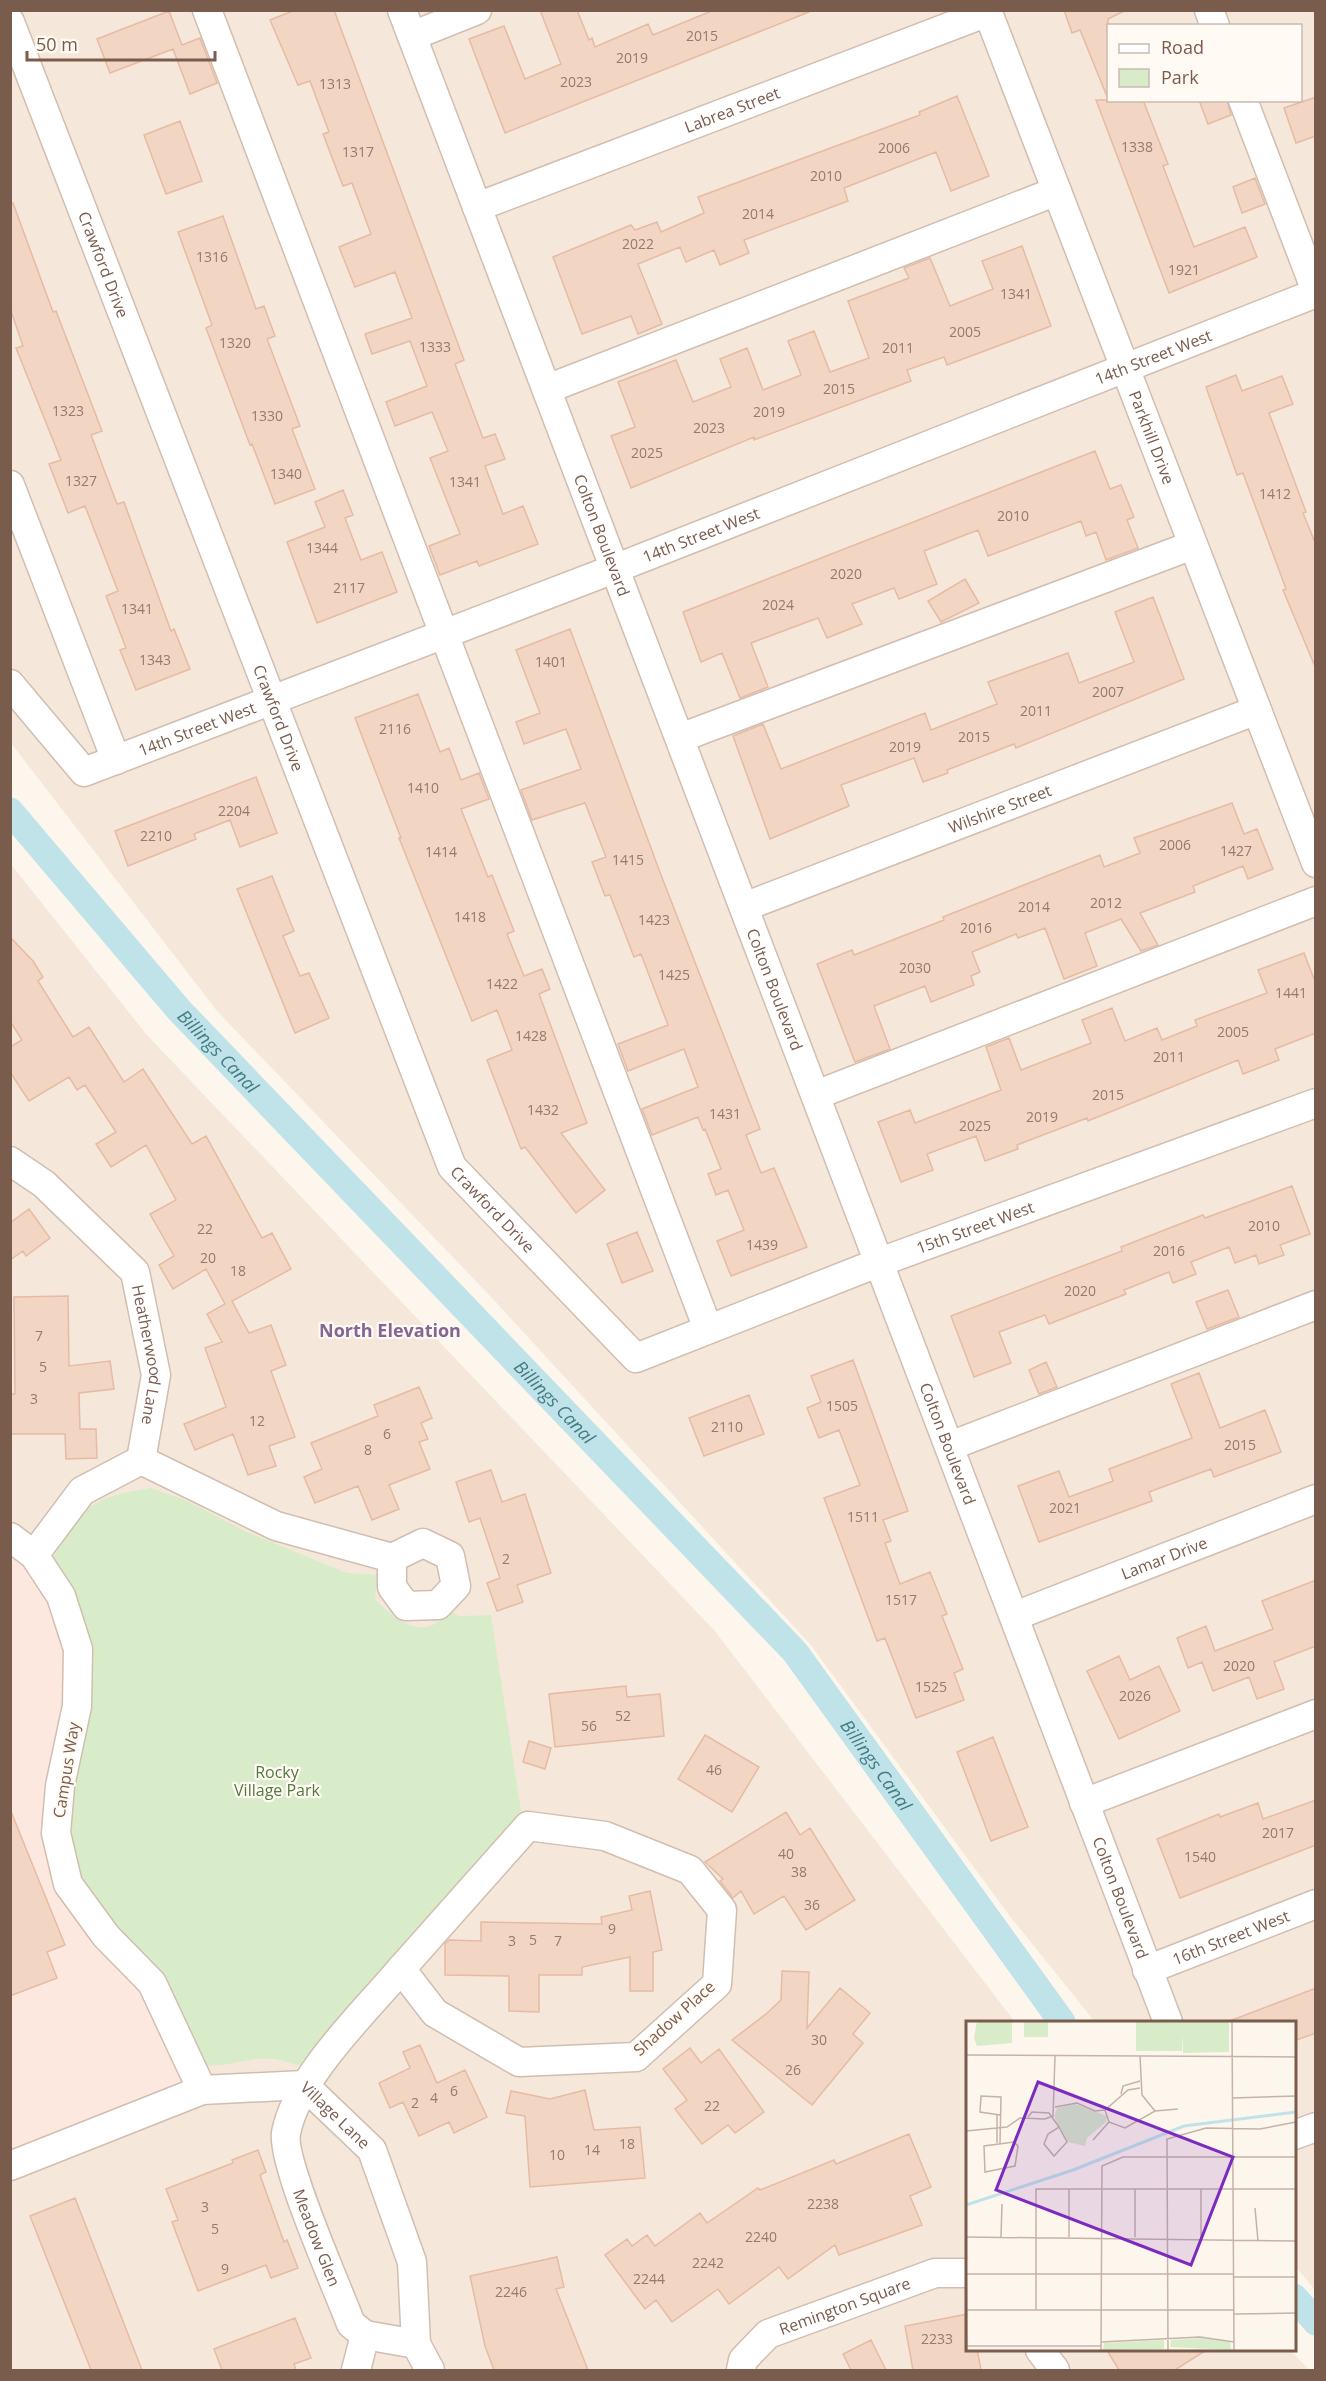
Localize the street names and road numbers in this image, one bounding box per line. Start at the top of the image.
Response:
street label: Labrea Street [681,81,783,138]
street label: Crawford Drive [73,208,134,321]
street label: 14th Street West [1092,324,1215,390]
street label: Parkhill Drive [1124,387,1180,487]
street label: Colton Boulevard [569,471,635,599]
street label: 14th Street West [639,502,763,568]
street label: Crawford Drive [248,661,309,774]
street label: 14th Street West [135,696,259,761]
street label: Wilshire Street [945,779,1055,839]
street label: Colton Boulevard [742,925,808,1054]
street label: Crawford Drive [446,1161,540,1257]
street label: 15th Street West [913,1196,1037,1259]
street label: Heatherwood Lane [127,1283,167,1427]
street label: Colton Boulevard [915,1379,981,1508]
street label: Lamar Drive [1118,1531,1210,1585]
street label: Campus Way [48,1719,85,1820]
street label: Colton Boulevard [1087,1834,1154,1962]
street label: 16th Street West [1169,1904,1293,1970]
street label: Shadow Place [628,1975,720,2061]
street label: Village Lane [296,2076,375,2153]
street label: Meadow Glen [288,2186,346,2290]
street label: Remington Square [776,2272,914,2340]

